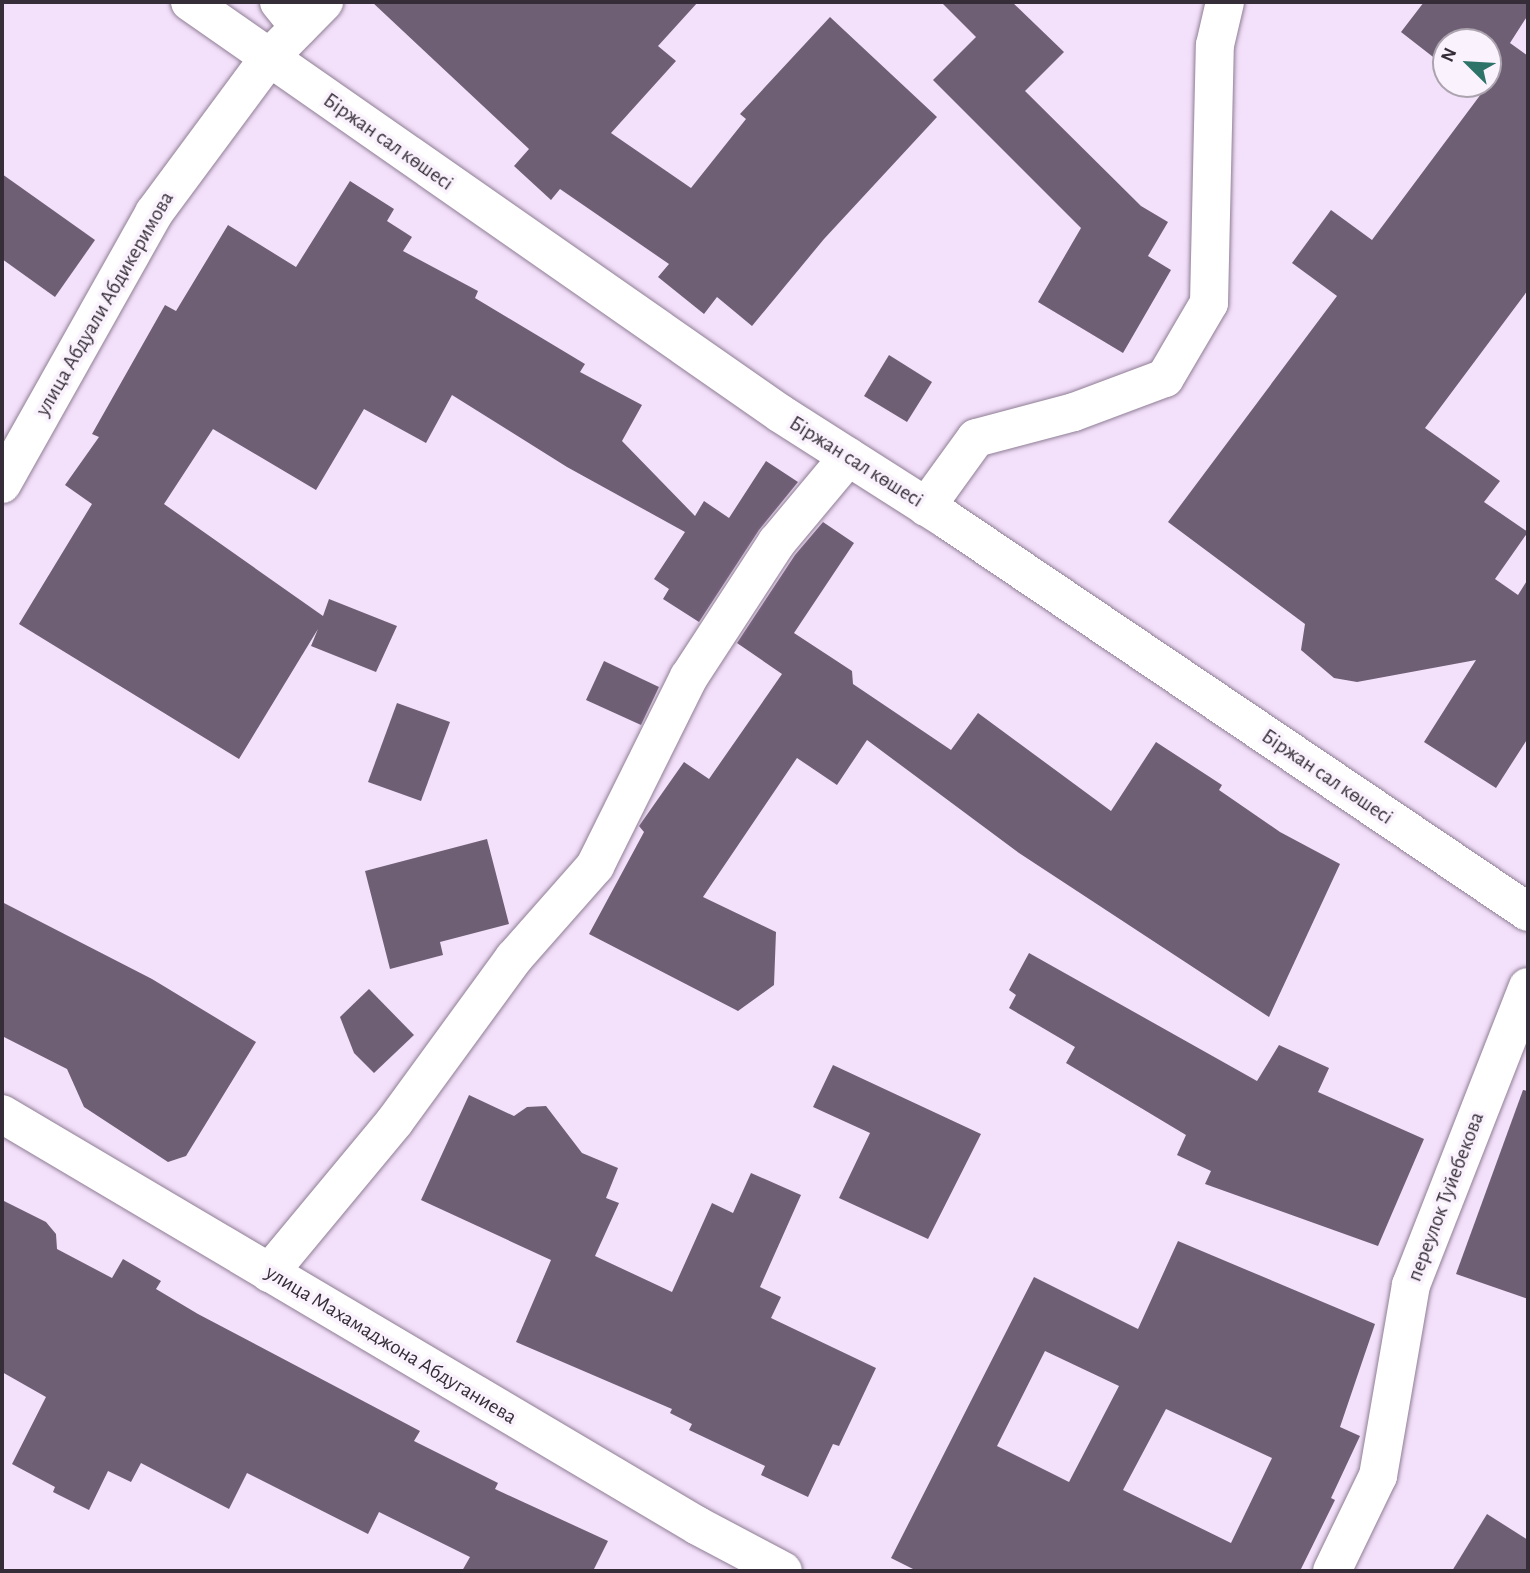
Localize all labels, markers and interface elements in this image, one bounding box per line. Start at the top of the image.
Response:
north arrow [1432,28,1502,98]
text: N [1438,45,1461,65]
street label: Біржан сал көшесі [318,88,458,196]
street label: улица Абдуали Абдикеримова [30,187,180,421]
street label: Біржан сал көшесі [784,411,928,513]
street label: Біржан сал көшесі [1257,724,1397,830]
street label: переулок Туйебекова [1402,1109,1490,1285]
street label: улица Махамаджона Абдуганиева [261,1260,521,1430]

